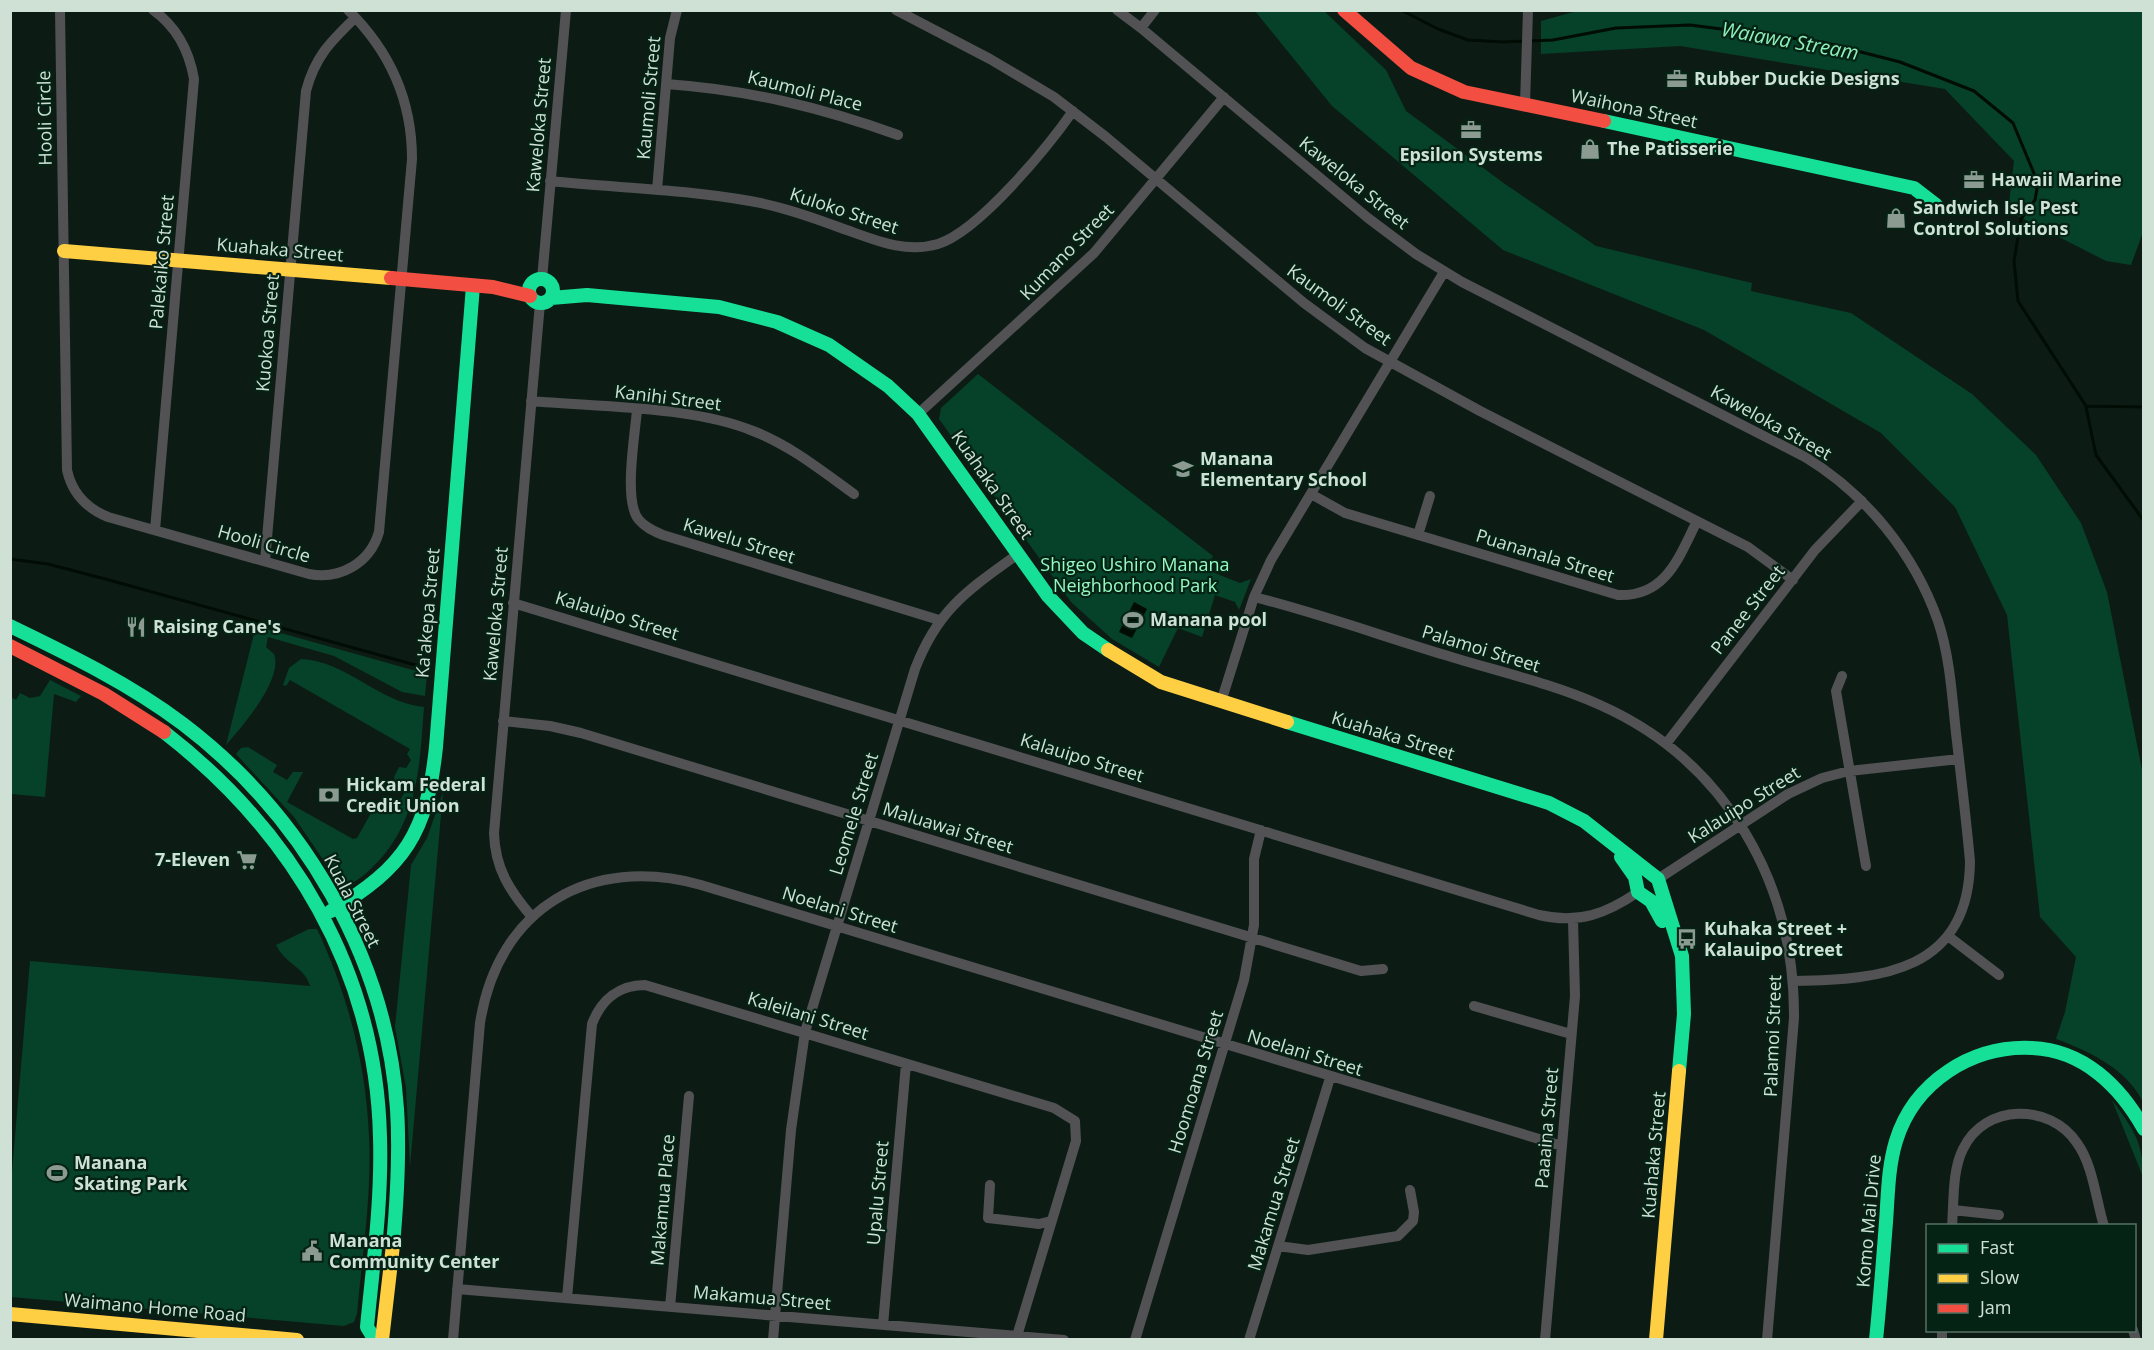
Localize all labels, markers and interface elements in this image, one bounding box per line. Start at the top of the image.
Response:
water label: Waiawa Stream [1719,15,1861,66]
street label: Kaumoli Street [631,35,665,161]
street label: Kaweloka Street [520,57,556,193]
street label: Kaumoli Place [745,64,865,116]
place label: Rubber Duckie Designs [1694,66,1900,90]
office icon: Rubber Duckie Designs [1665,67,1689,91]
street label: Hooli Circle [31,70,57,166]
street label: Waihona Street [1569,83,1700,133]
office icon: Epsilon Systems [1459,118,1483,142]
street label: Kaweloka Street [1295,130,1415,234]
place label: The Patisserie [1607,136,1733,160]
shop icon: The Patisserie [1578,137,1602,161]
place label: Epsilon Systems [1399,142,1543,166]
place label: Hawaii Marine [1991,167,2122,191]
office icon: Hawaii Marine [1962,168,1986,192]
street label: Kuloko Street [787,181,902,239]
street label: Palekaiko Street [143,194,179,330]
place label: Sandwich Isle Pest Control Solutions [1913,195,2078,240]
street label: Kumano Street [1014,198,1119,305]
shop icon: Sandwich Isle Pest Control Solutions [1884,206,1908,230]
street label: Kuahaka Street [216,231,345,267]
street label: Kaumoli Street [1283,258,1397,350]
street label: Kuokoa Street [250,273,284,393]
street label: Kanihi Street [613,379,723,415]
street label: Kaweloka Street [1707,379,1836,465]
street label: Kuahaka Street [946,425,1039,544]
place label: Manana Elementary School [1200,446,1367,491]
school or university icon: Manana Elementary School [1171,457,1195,481]
street label: Kawelu Street [680,512,798,568]
street label: Hooli Circle [215,518,313,568]
street label: Puananala Street [1473,523,1617,587]
street label: Kaweloka Street [477,546,513,682]
street label: Ka'akepa Street [409,547,445,679]
park label: Shigeo Ushiro Manana Neighborhood Park [1040,552,1230,597]
street label: Panee Street [1705,560,1790,659]
street label: Kalauipo Street [553,585,682,645]
place label: Manana pool [1150,607,1267,631]
sports icon: Manana pool [1121,608,1145,632]
place label: Raising Cane's [153,614,281,638]
restaurant icon: Raising Cane's [124,615,148,639]
street label: Palamoi Street [1419,619,1543,677]
street label: Kuahaka Street [1329,705,1458,765]
street label: Kalauipo Street [1018,727,1147,787]
street label: Leomele Street [823,750,883,878]
street label: Kalauipo Street [1683,760,1804,848]
place label: Hickam Federal Credit Union [346,772,486,817]
bank icon: Hickam Federal Credit Union [317,783,341,807]
street label: Maluawai Street [880,796,1016,858]
place label: 7-Eleven [155,847,230,871]
supermarket icon: 7-Eleven [235,848,259,872]
street label: Kuala Street [319,850,387,951]
street label: Noelani Street [780,880,901,938]
place label: Kuhaka Street + Kalauipo Street [1704,916,1847,961]
bus stop icon: Kuhaka Street + Kalauipo Street [1675,927,1699,951]
street label: Palamoi Street [1758,974,1786,1098]
street label: Kaleilani Street [745,985,872,1045]
street label: Hoomoana Street [1162,1007,1228,1156]
street label: Noelani Street [1245,1023,1366,1081]
street label: Paaaina Street [1529,1066,1563,1189]
street label: Kuahaka Street [1635,1090,1671,1219]
street label: Makamua Place [644,1133,680,1267]
street label: Makamua Street [1241,1134,1305,1273]
street label: Upalu Street [860,1140,894,1246]
place label: Manana Skating Park [74,1150,188,1195]
street label: Komo Mai Drive [1850,1153,1886,1288]
sports icon: Manana Skating Park [45,1161,69,1185]
legend [1926,1224,2136,1332]
place label: Manana Community Center [329,1228,499,1273]
text: Fast [1980,1235,2014,1259]
public building icon: Manana Community Center [300,1239,324,1263]
text: Slow [1980,1265,2019,1289]
street label: Makamua Street [692,1279,832,1315]
street label: Waimano Home Road [63,1287,247,1327]
text: Jam [1978,1295,2012,1319]

